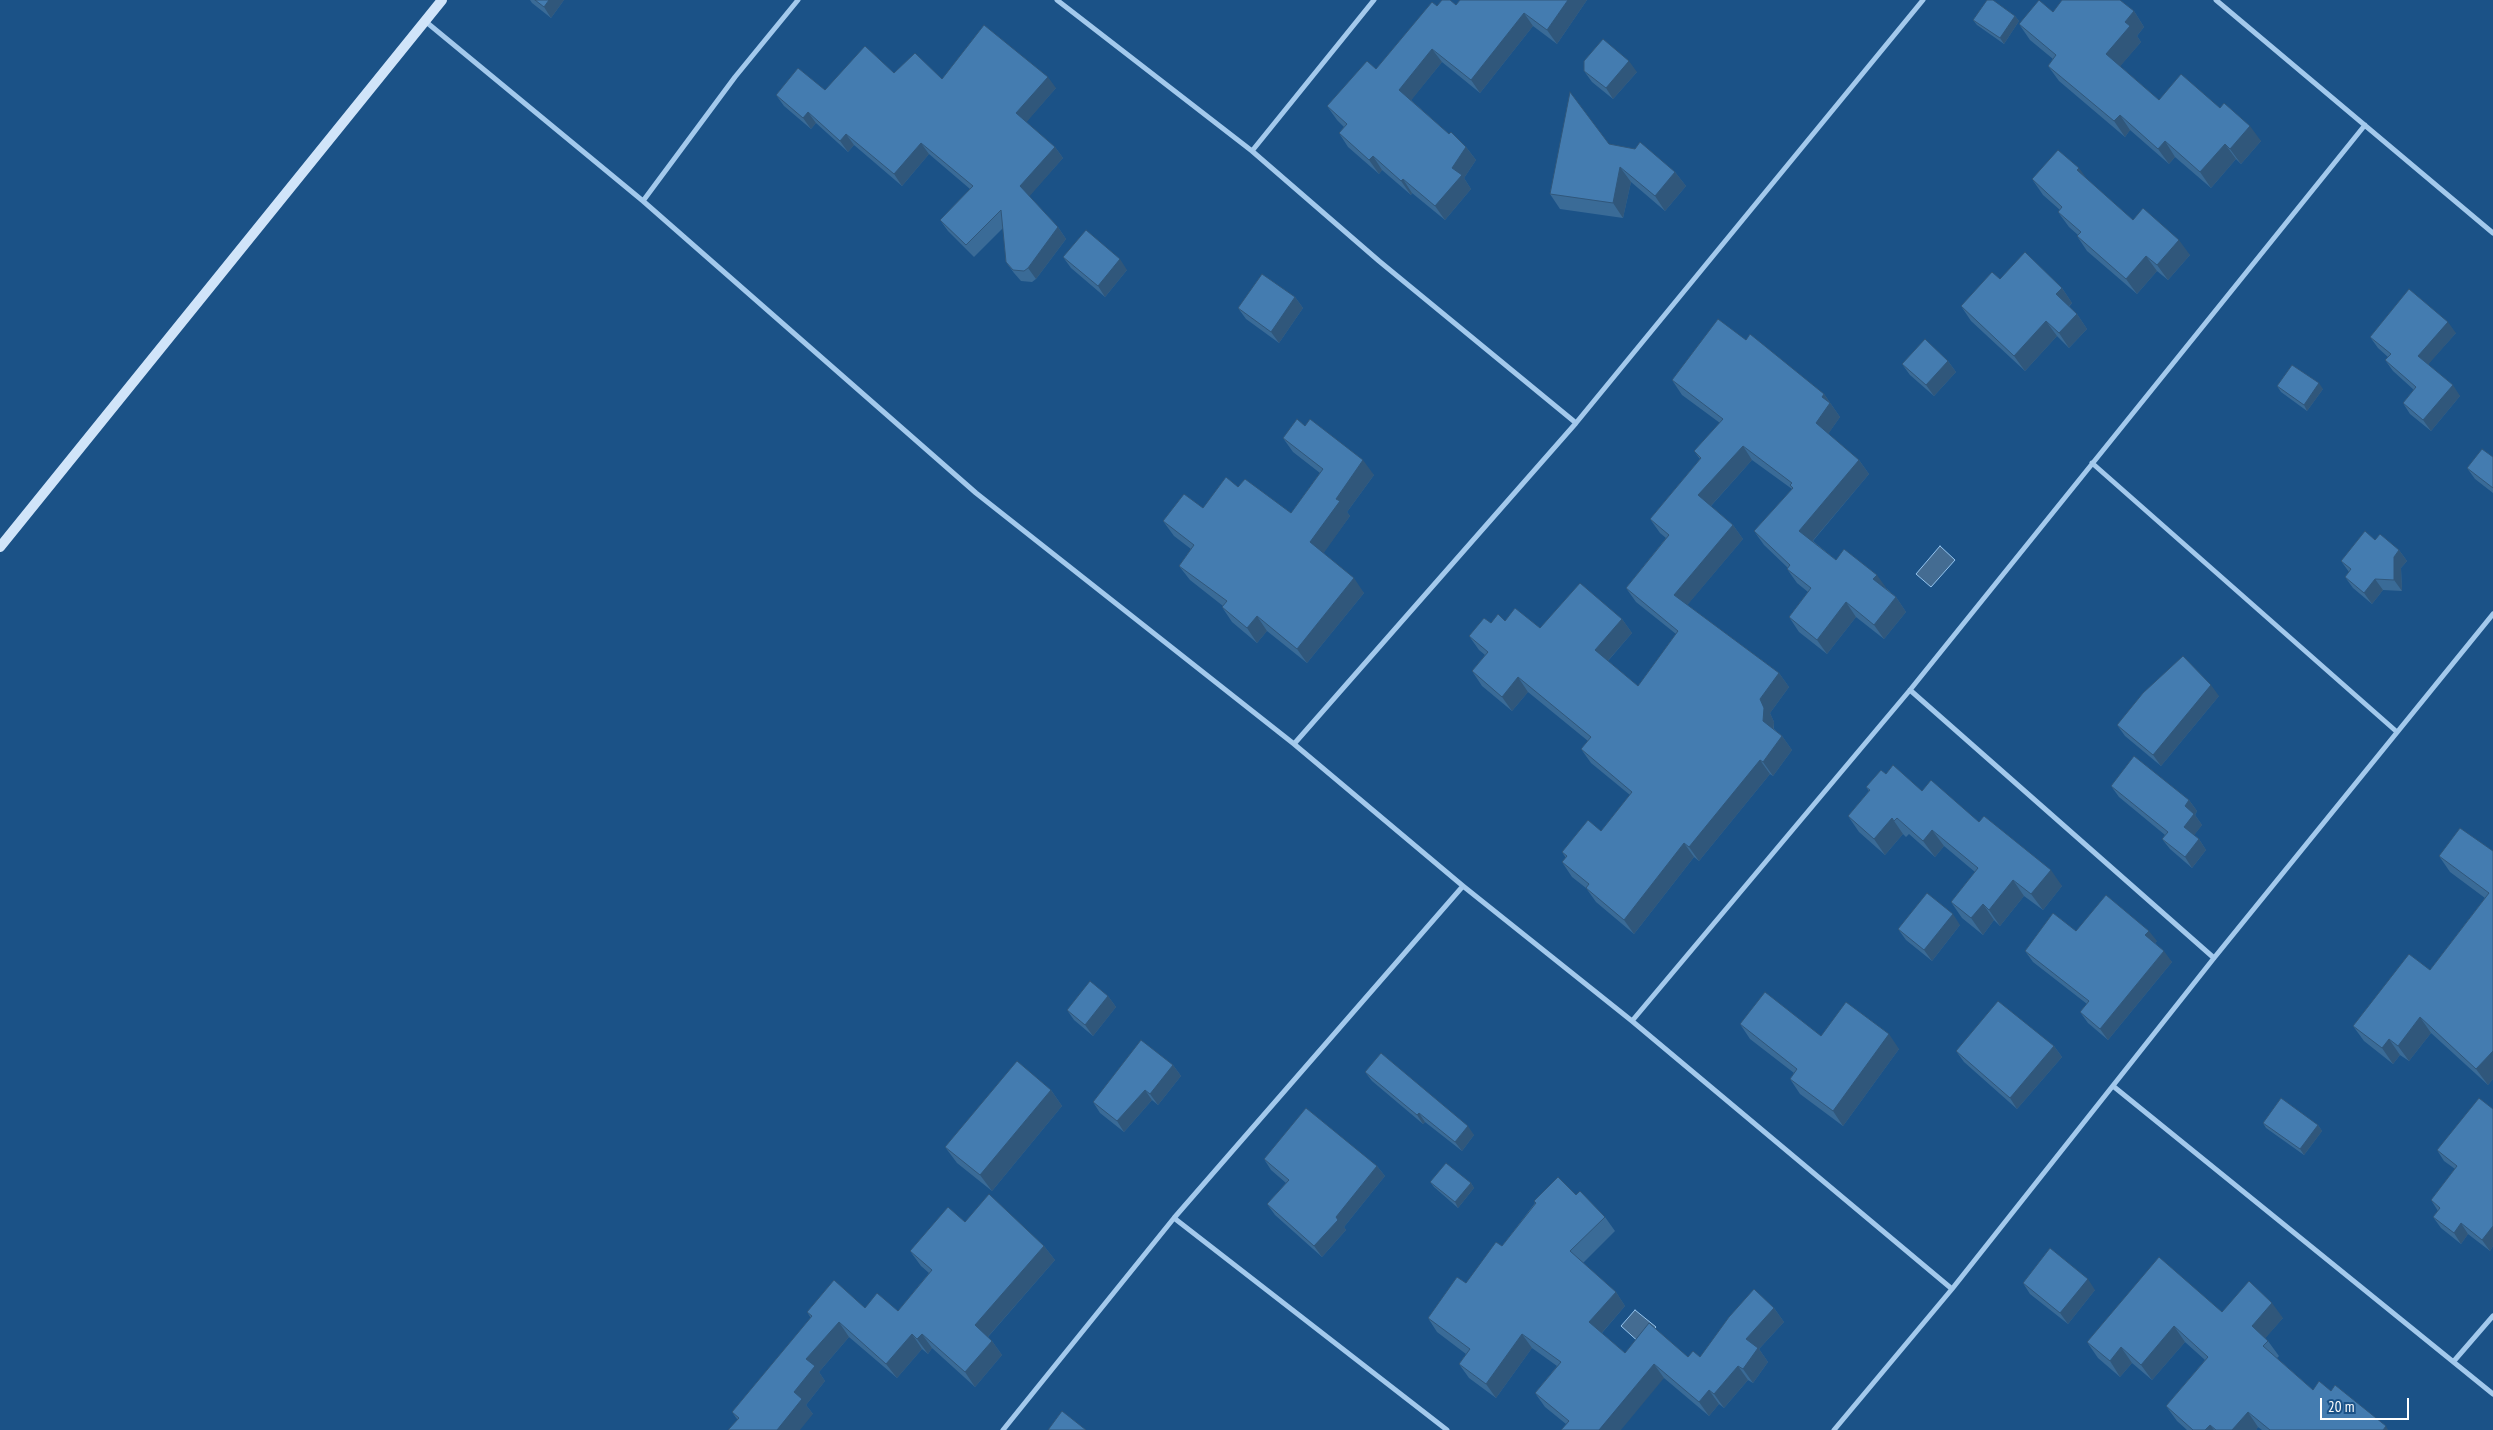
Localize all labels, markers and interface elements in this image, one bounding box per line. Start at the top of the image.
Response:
scale bar [2323,1388,2412,1420]
text: 20 m [2328,1397,2354,1416]

